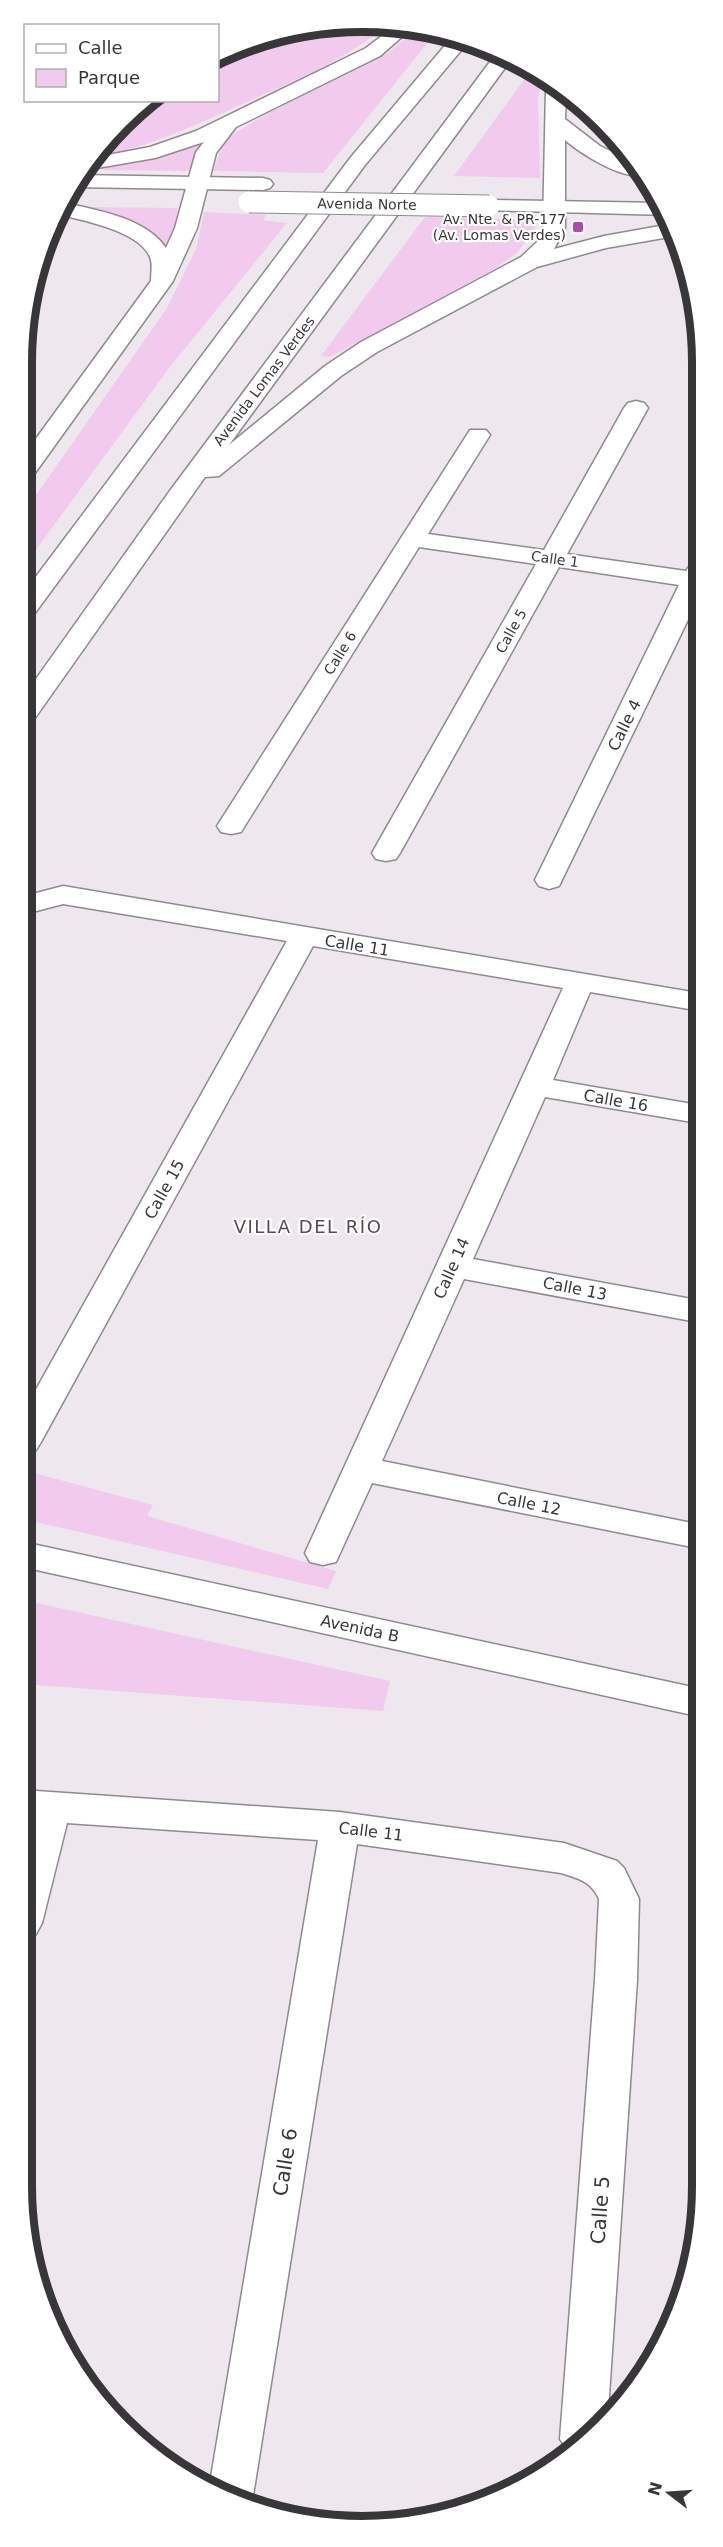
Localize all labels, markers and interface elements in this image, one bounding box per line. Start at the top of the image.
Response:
legend [24,24,219,102]
text: Calle [78,37,123,58]
text: Parque [78,67,140,88]
street label: Avenida Norte [317,195,417,213]
place label: Av. Nte. & PR-177 (Av. Lomas Verdes) [433,211,566,243]
marker: Av. Nte. & PR-177 (Av. Lomas Verdes) [571,220,585,234]
street label: Avenida Lomas Verdes [210,313,318,449]
street label: Calle 1 [530,548,580,570]
street label: Calle 5 [492,606,530,656]
street label: Calle 6 [320,628,360,678]
street label: Calle 4 [604,696,645,754]
street label: Calle 11 [323,931,391,960]
street label: Calle 16 [582,1085,650,1116]
street label: Calle 15 [140,1156,189,1222]
district label: VILLA DEL RÍO [234,1216,382,1237]
street label: Calle 14 [430,1235,473,1302]
street label: Calle 13 [541,1273,609,1304]
street label: Calle 12 [495,1488,563,1519]
street label: Avenida B [319,1611,401,1646]
street label: Calle 11 [337,1818,404,1845]
street label: Calle 6 [268,2126,302,2198]
street label: Calle 5 [586,2175,614,2245]
north arrow [639,2463,699,2523]
text: N [644,2480,666,2498]

